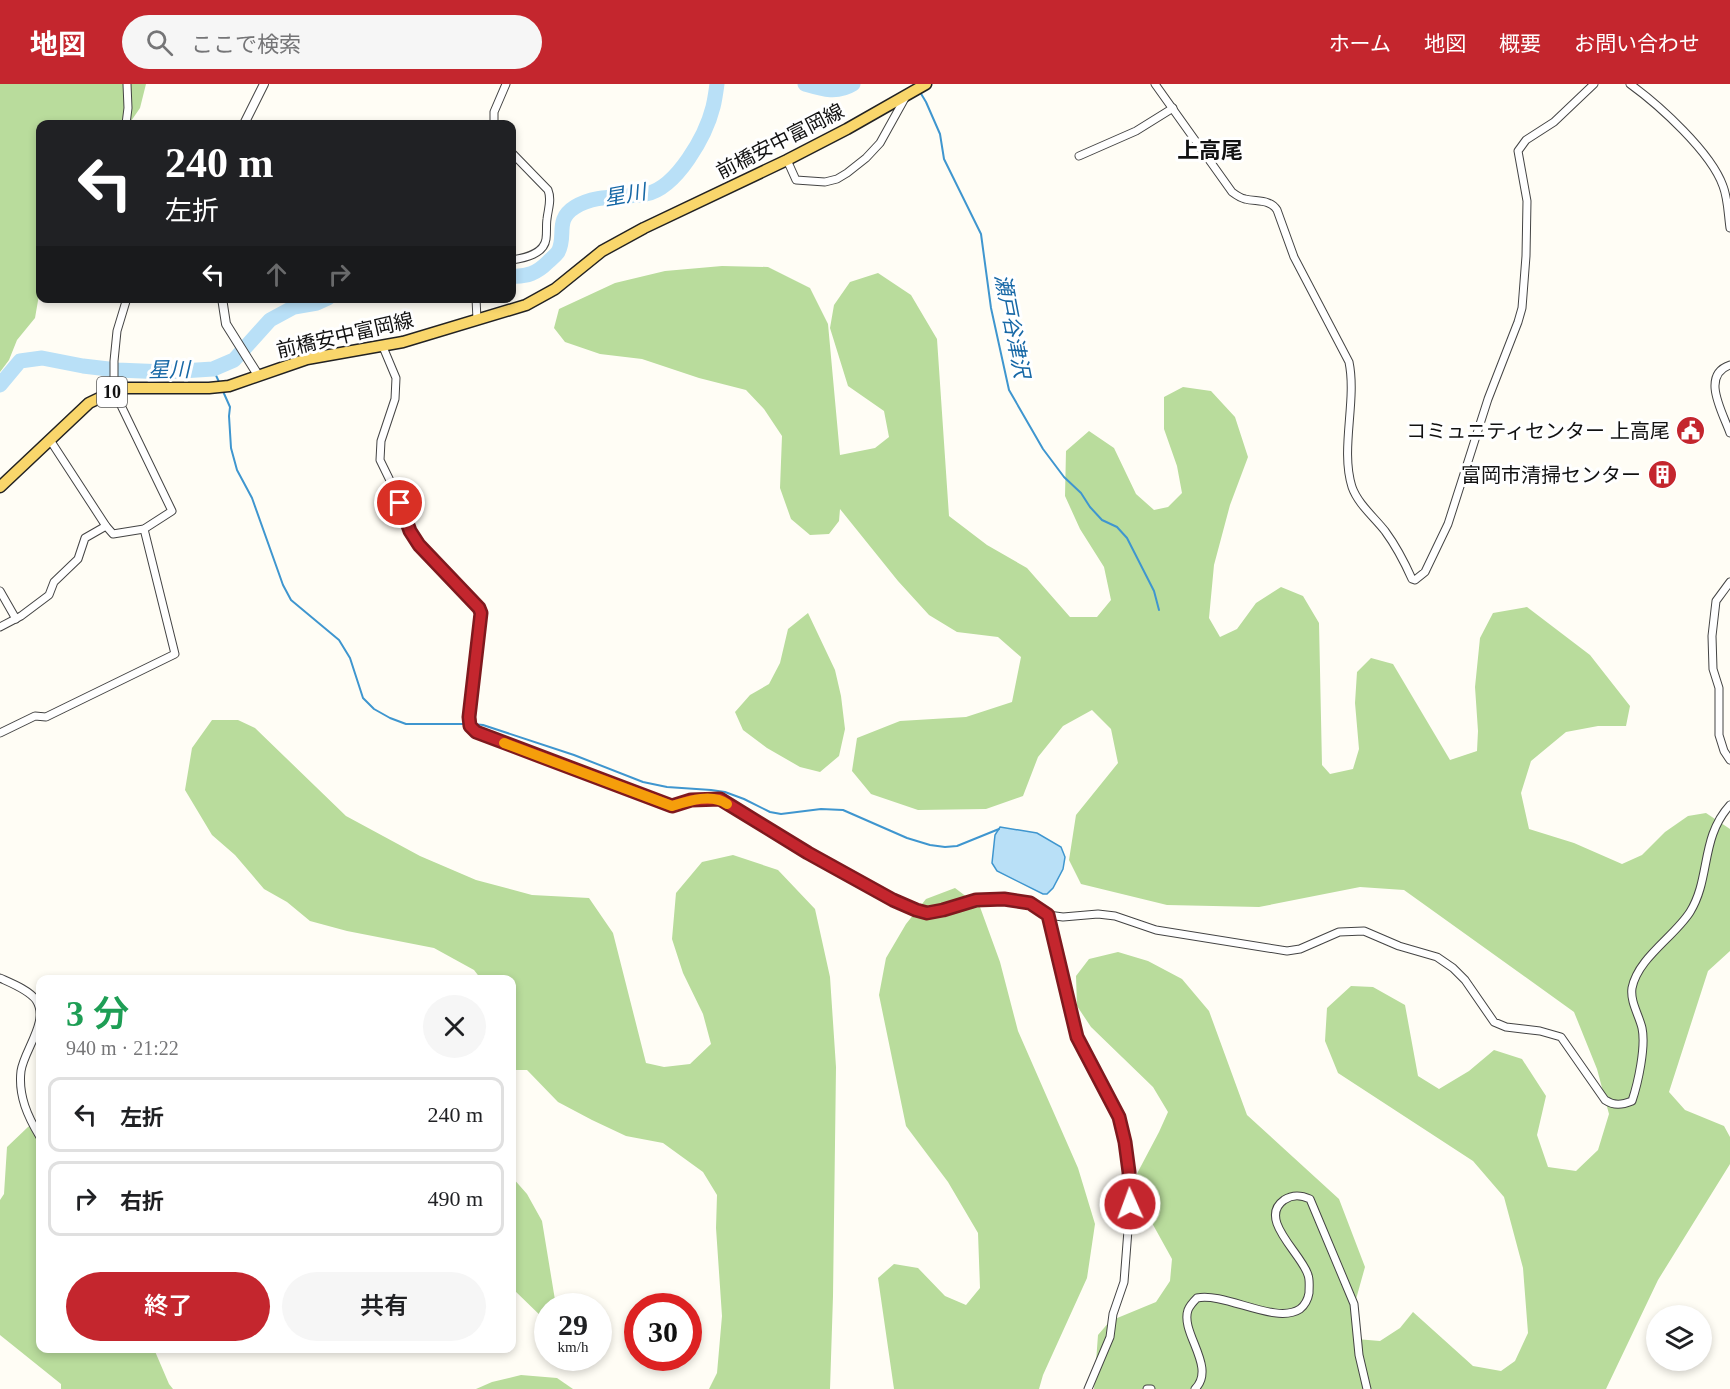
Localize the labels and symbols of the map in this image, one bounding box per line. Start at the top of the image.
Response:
street label: 前橋安中富岡線 [713,99,847,183]
district label: 上高尾 [1177,138,1243,163]
water label: 星川 [602,179,650,210]
water label: 瀬戸谷津沢 [990,272,1034,383]
street label: 前橋安中富岡線 [274,309,416,361]
water label: 星川 [148,358,192,382]
road number: 10 [97,377,127,407]
public building icon: コミュニティセンター 上高尾 [1675,415,1707,447]
place label: コミュニティセンター 上高尾 [1406,420,1670,442]
building icon: 富岡市清掃センター [1646,459,1678,491]
place label: 富岡市清掃センター [1461,464,1641,486]
pin [374,477,425,528]
position arrow [1098,1172,1162,1236]
speed limit sign: 30 [624,1293,702,1371]

